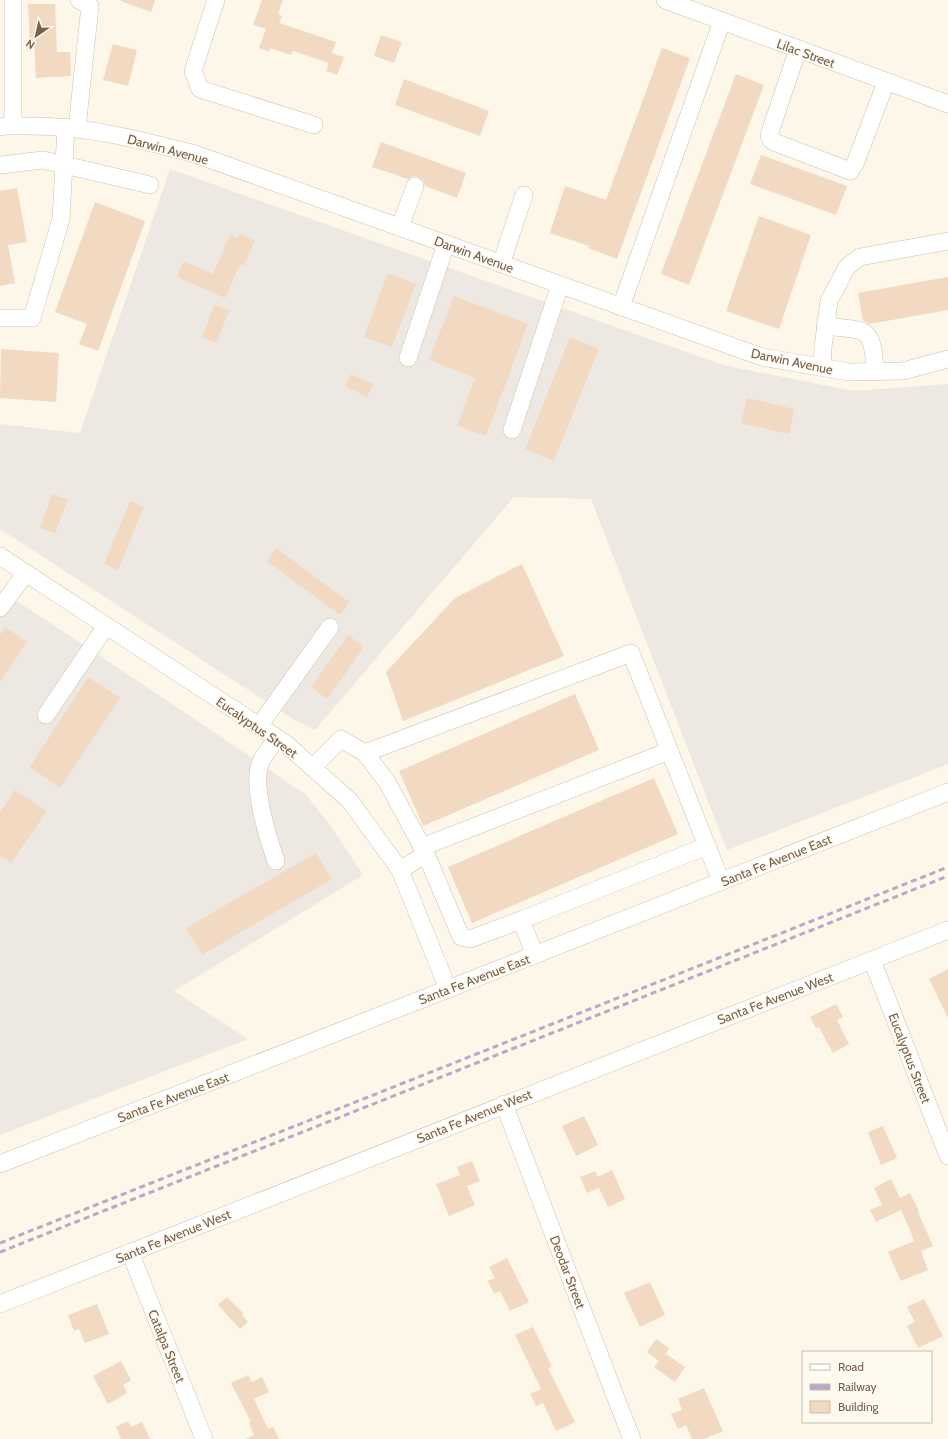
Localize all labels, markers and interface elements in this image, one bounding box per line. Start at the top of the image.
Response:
north arrow [16,16,56,56]
street label: Lilac Street [775,35,838,71]
text: N [23,36,38,52]
street label: Darwin Avenue [126,130,211,168]
street label: Darwin Avenue [432,232,516,276]
street label: Darwin Avenue [750,345,835,378]
street label: Eucalyptus Street [213,693,301,761]
street label: Santa Fe Avenue East [718,830,834,889]
street label: Santa Fe Avenue East [416,950,532,1008]
street label: Santa Fe Avenue West [715,968,836,1027]
street label: Eucalyptus Street [885,1011,935,1106]
street label: Santa Fe Avenue East [115,1068,231,1126]
street label: Santa Fe Avenue West [414,1085,534,1146]
street label: Santa Fe Avenue West [113,1205,233,1266]
street label: Deodar Street [547,1233,590,1311]
street label: Catalpa Street [145,1307,189,1386]
legend [802,1351,932,1423]
text: Road [838,1359,864,1374]
text: Railway [838,1379,876,1394]
text: Building [838,1399,880,1414]

